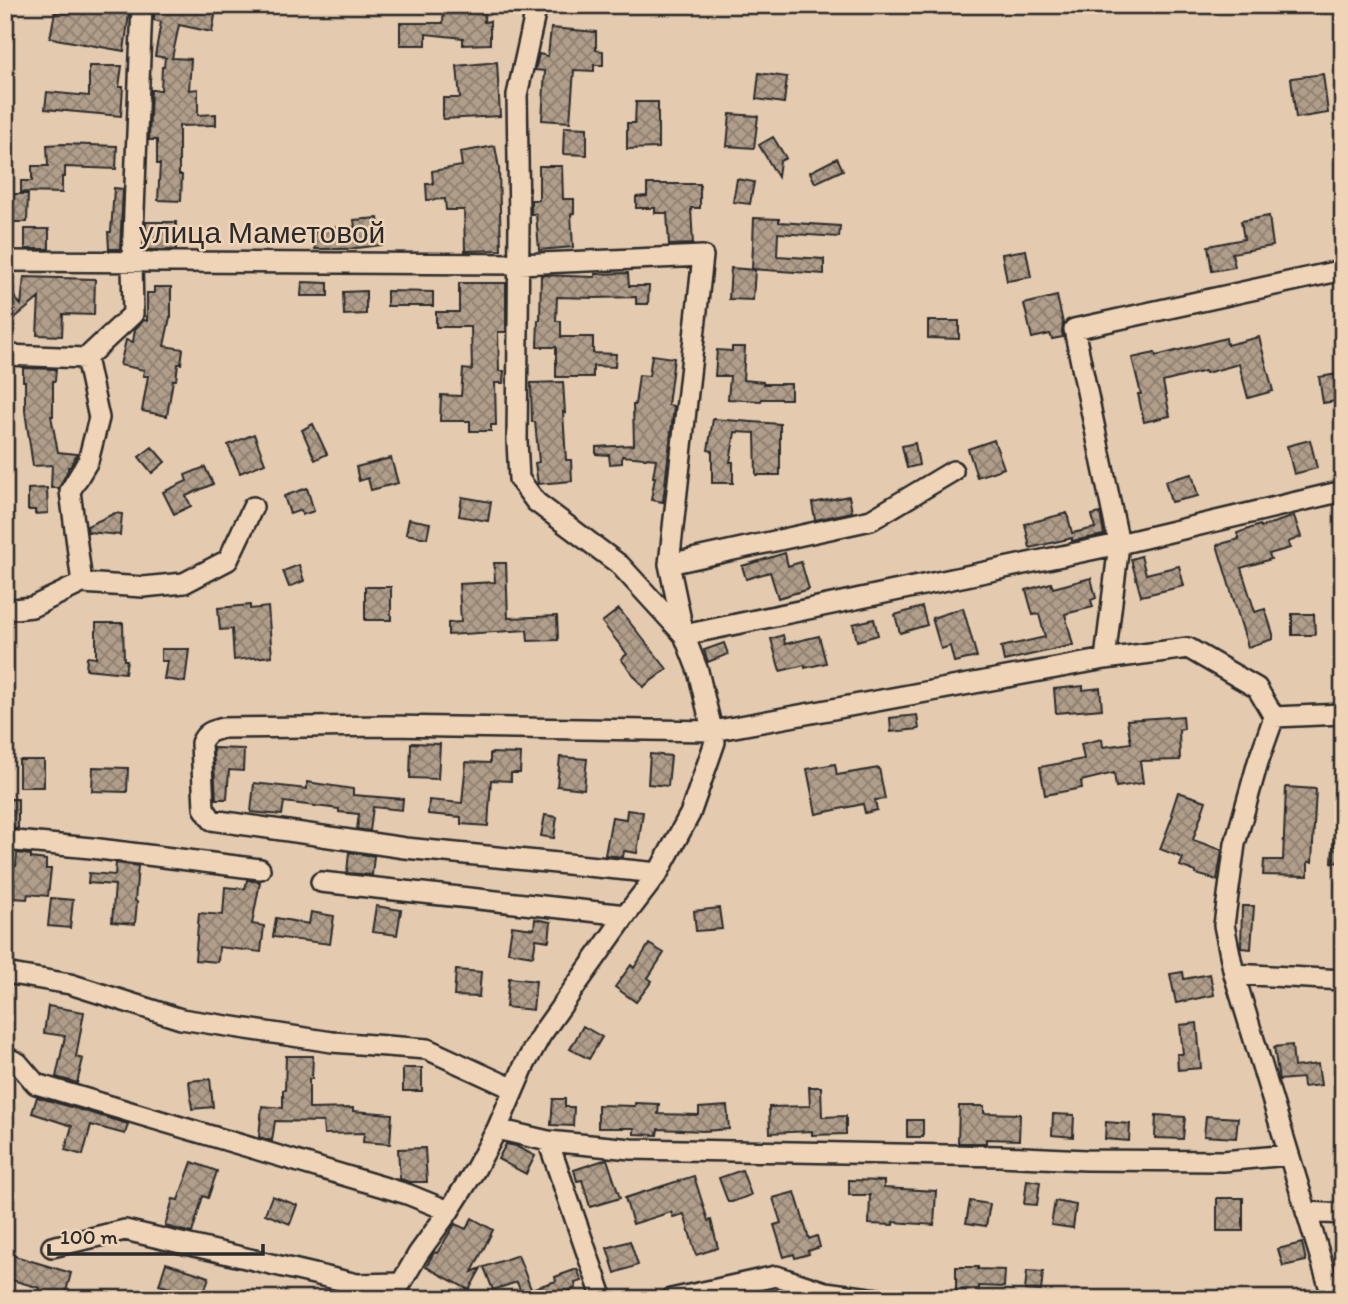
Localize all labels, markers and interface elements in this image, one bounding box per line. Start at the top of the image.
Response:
street label: улица Маметовой [139,214,385,251]
scale bar [49,1213,262,1257]
text: 100 m [60,1224,118,1249]

